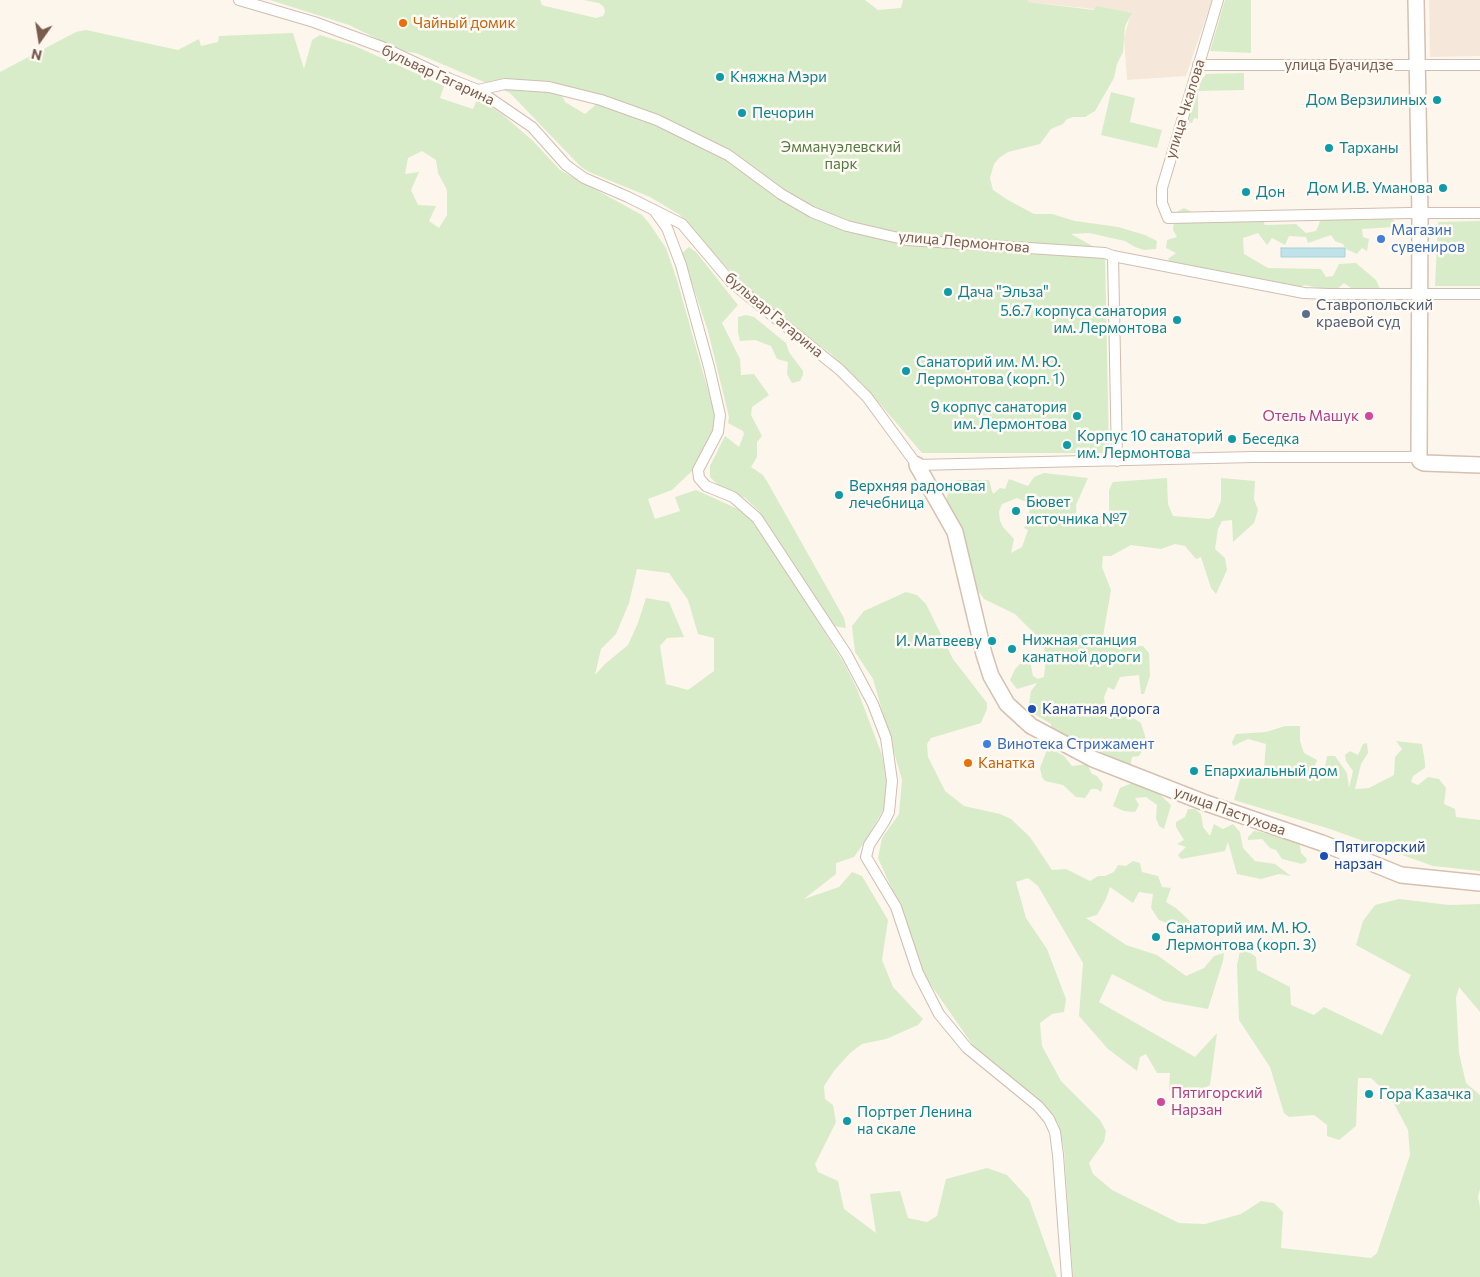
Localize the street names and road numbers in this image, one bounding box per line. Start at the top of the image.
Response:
street label: бульвар Гагарина [379,41,497,109]
street label: улица Буачидзе [1285,56,1393,74]
street label: улица Чкалова [1161,57,1209,161]
street label: улица Лермонтова [898,227,1030,257]
street label: бульвар Гагарина [721,269,827,361]
street label: улица Пастухова [1172,782,1288,840]

